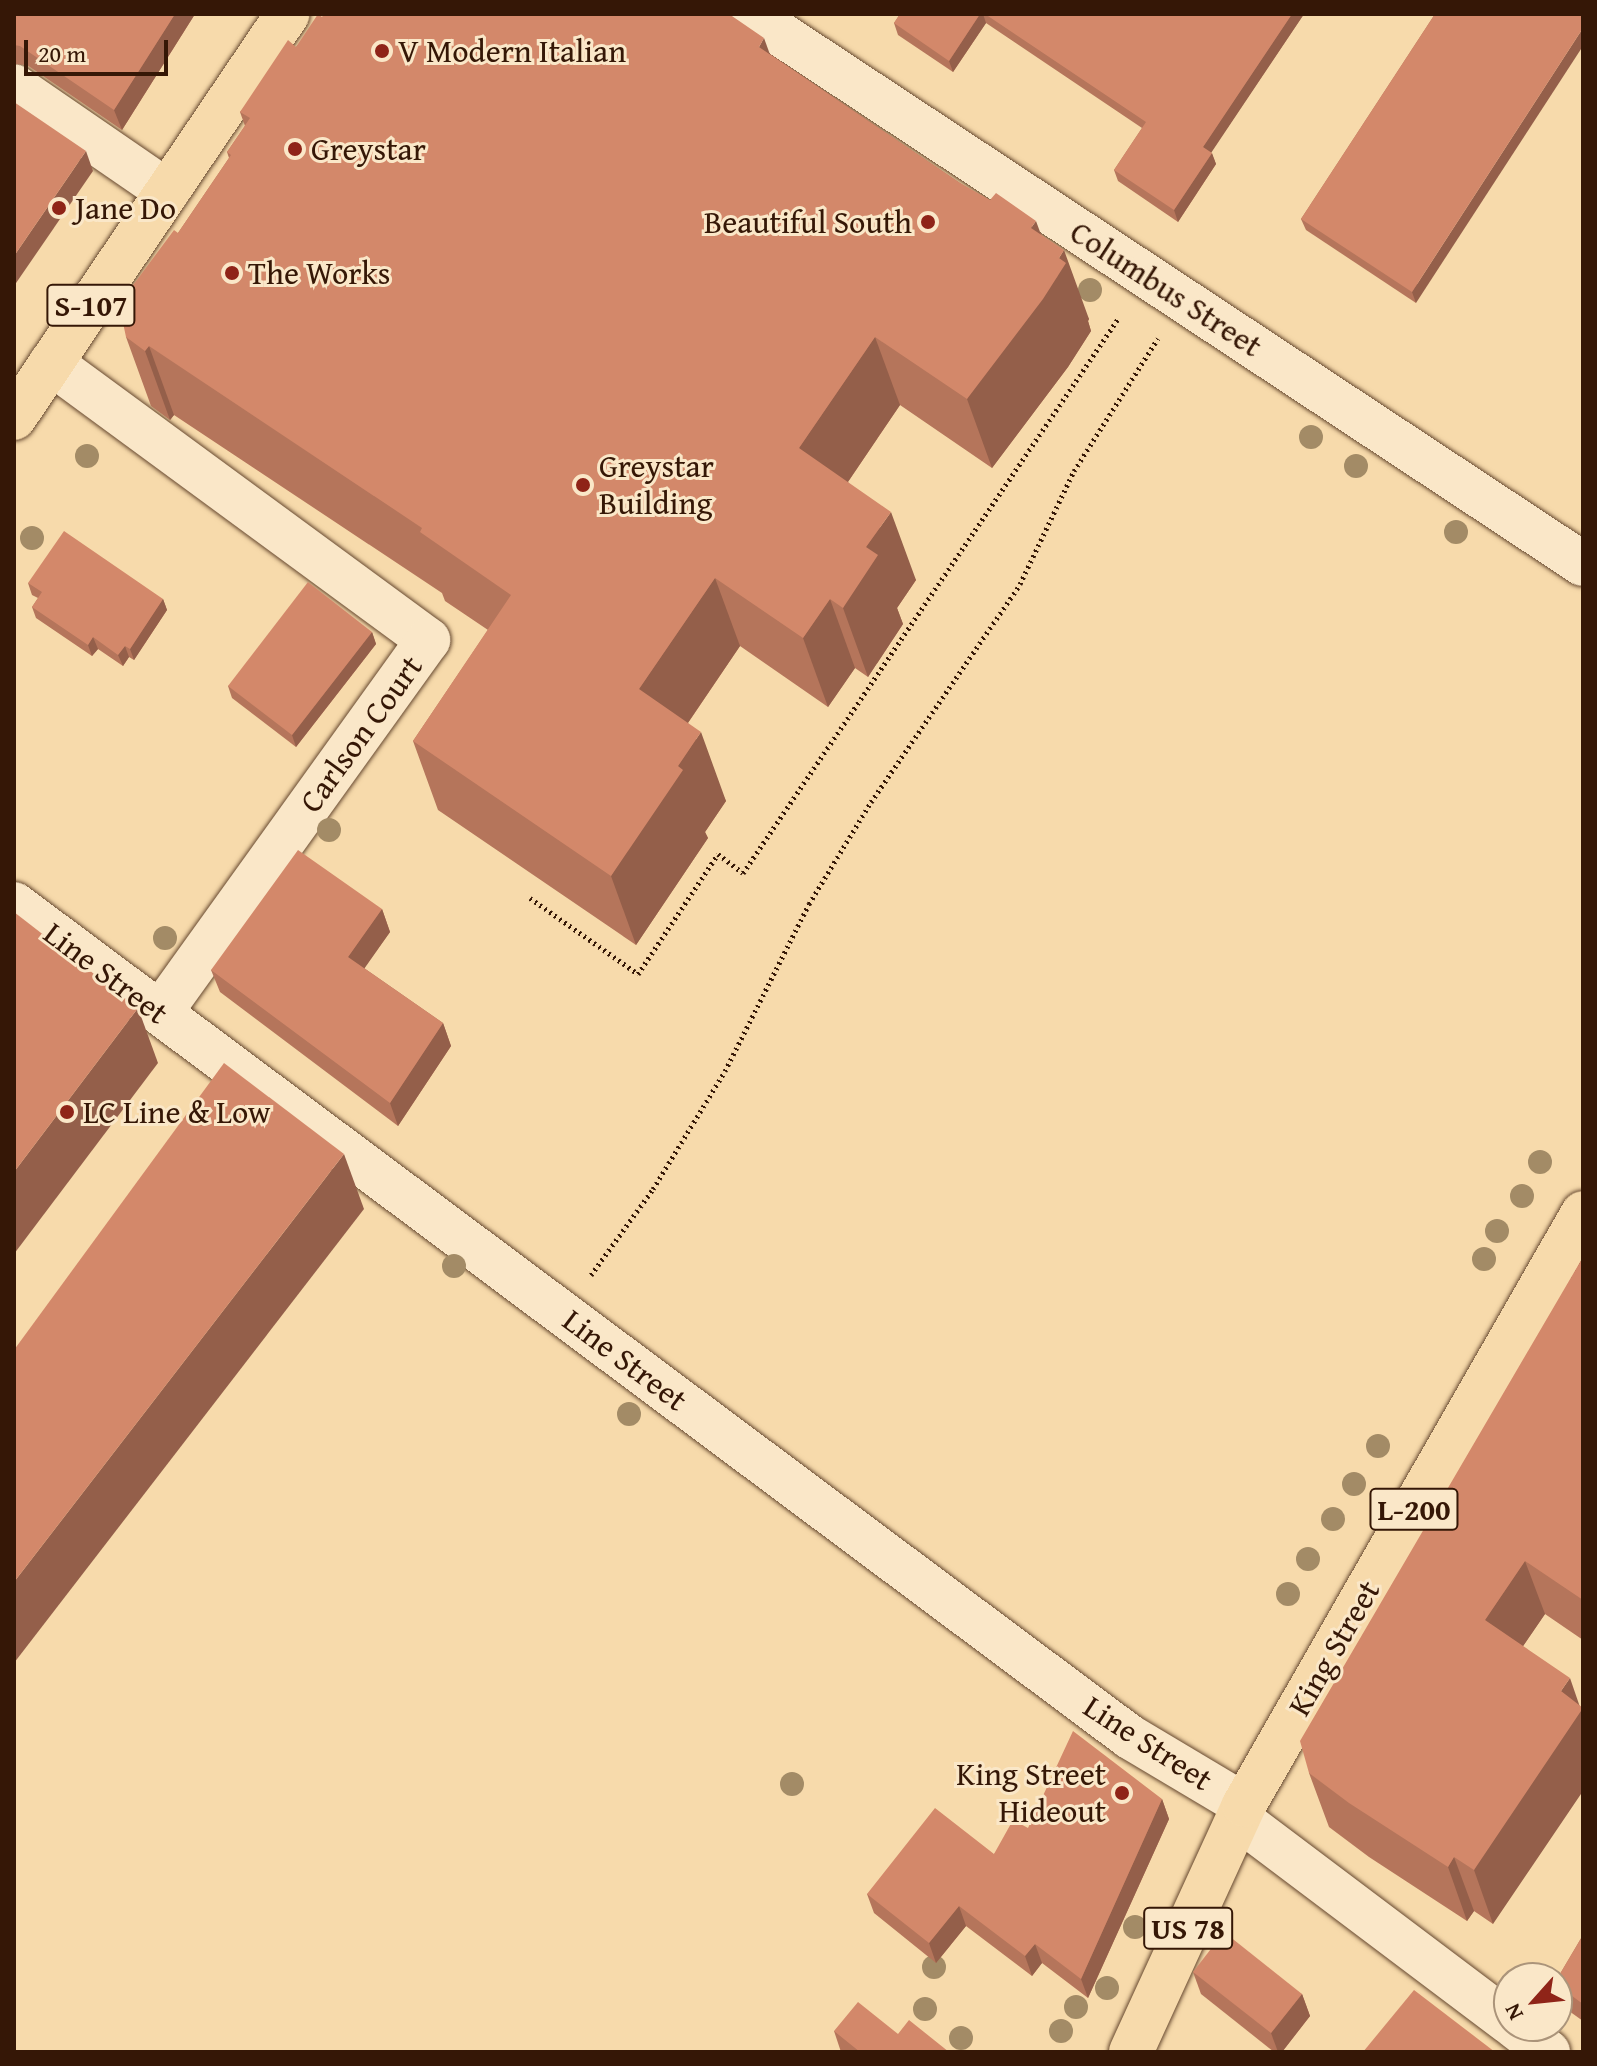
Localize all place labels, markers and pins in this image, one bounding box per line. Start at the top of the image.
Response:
place label: V Modern Italian [398,32,626,70]
marker: V Modern Italian [373,42,391,60]
place label: Greystar [311,130,426,168]
marker: Greystar [286,140,304,158]
place label: Jane Do [75,189,176,227]
marker: Jane Do [50,199,68,217]
place label: Beautiful South [704,203,912,241]
marker: Beautiful South [919,213,937,231]
place label: The Works [248,254,390,292]
marker: The Works [223,264,241,282]
place label: Greystar Building [599,448,714,523]
marker: Greystar Building [574,476,592,494]
place label: LC Line & Low [83,1093,270,1131]
marker: LC Line & Low [58,1103,76,1121]
place label: King Street Hideout [956,1756,1106,1831]
marker: King Street Hideout [1113,1784,1131,1802]

